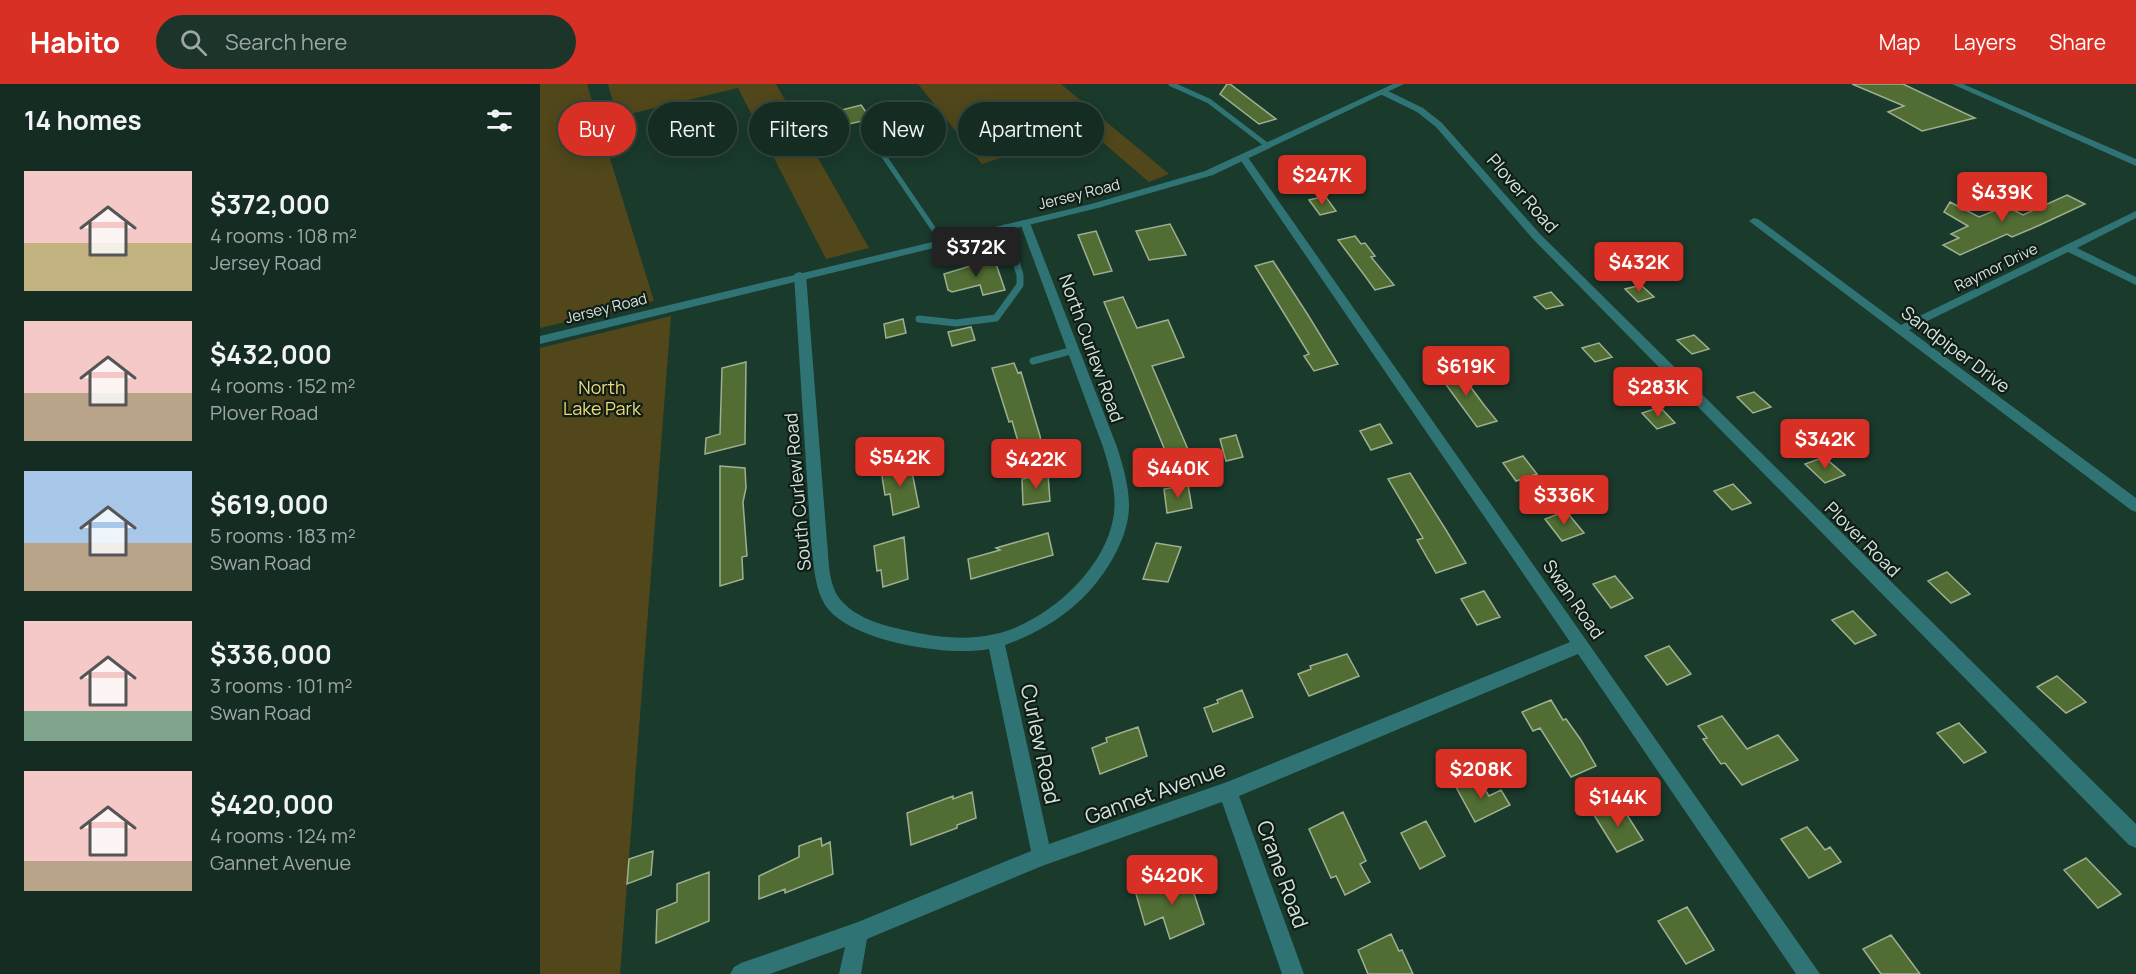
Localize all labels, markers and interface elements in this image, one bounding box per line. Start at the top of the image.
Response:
search box [156,15,576,69]
text: Habito [30,23,120,61]
icon: search [177,26,210,59]
text: Search here [225,27,347,57]
text: Map [1879,28,1920,56]
text: Layers [1953,28,2016,56]
text: Share [2049,28,2106,56]
text: 14 homes [24,102,142,138]
chip: Buy [558,102,636,156]
chip: Rent [648,102,737,156]
chip: Filters [749,102,849,156]
chip: New [861,102,946,156]
chip: Apartment [958,102,1104,156]
icon: filters [483,104,516,137]
street label: Plover Road [1482,148,1564,238]
pin: $247K [1280,155,1364,206]
text: $247K [1292,161,1352,188]
pin: $439K [1960,172,2044,223]
street label: Jersey Road [1036,174,1122,214]
text: $439K [1971,178,2033,205]
text: $372,000 [210,186,330,222]
icon: home [72,195,144,267]
text: 4 rooms · 108 m² [210,222,357,249]
pin: $372K [934,227,1018,278]
text: $372K [946,233,1006,260]
street label: Raymor Drive [1951,238,2041,296]
pin: $432K [1597,242,1681,293]
text: $432K [1608,248,1670,275]
text: Jersey Road [210,249,322,276]
street label: North Curlew Road [1054,271,1130,425]
street label: Jersey Road [563,288,649,328]
street label: Sandpiper Drive [1897,300,2015,398]
text: $432,000 [210,336,332,372]
icon: home [72,345,144,417]
pin: $619K [1424,346,1508,397]
text: $619K [1437,352,1495,379]
pin: $283K [1616,367,1700,418]
text: 4 rooms · 152 m² [210,372,356,399]
text: $283K [1627,373,1689,400]
park label: North Lake Park [563,375,642,420]
text: Plover Road [210,399,318,426]
street label: South Curlew Road [778,412,816,572]
pin: $342K [1783,419,1867,470]
text: $342K [1794,425,1856,452]
pin: $542K [858,437,942,488]
pin: $422K [994,439,1078,490]
text: $542K [869,443,931,470]
text: $422K [1005,445,1067,472]
pin: $440K [1136,448,1220,499]
text: $440K [1147,454,1209,481]
pin: $336K [1522,475,1606,526]
text: $336K [1533,481,1595,508]
text: $619,000 [210,486,329,522]
icon: home [72,495,144,567]
street label: Plover Road [1820,496,1906,582]
text: 5 rooms · 183 m² [210,522,356,549]
text: Swan Road [210,549,311,576]
street label: Swan Road [1538,555,1610,643]
text: $336,000 [210,636,332,672]
icon: home [72,645,144,717]
text: 3 rooms · 101 m² [210,672,352,699]
street label: Curlew Road [1015,681,1067,807]
text: Swan Road [210,699,311,726]
pin: $208K [1439,749,1523,800]
street label: Gannet Avenue [1081,754,1229,830]
text: $208K [1450,755,1512,782]
pin: $144K [1576,777,1660,828]
text: $144K [1589,783,1647,810]
text: $420,000 [210,786,334,822]
icon: home [72,795,144,867]
street label: Crane Road [1251,816,1315,932]
text: 4 rooms · 124 m² [210,822,356,849]
text: Gannet Avenue [210,849,351,876]
pin: $420K [1130,855,1214,906]
text: $420K [1141,861,1203,888]

